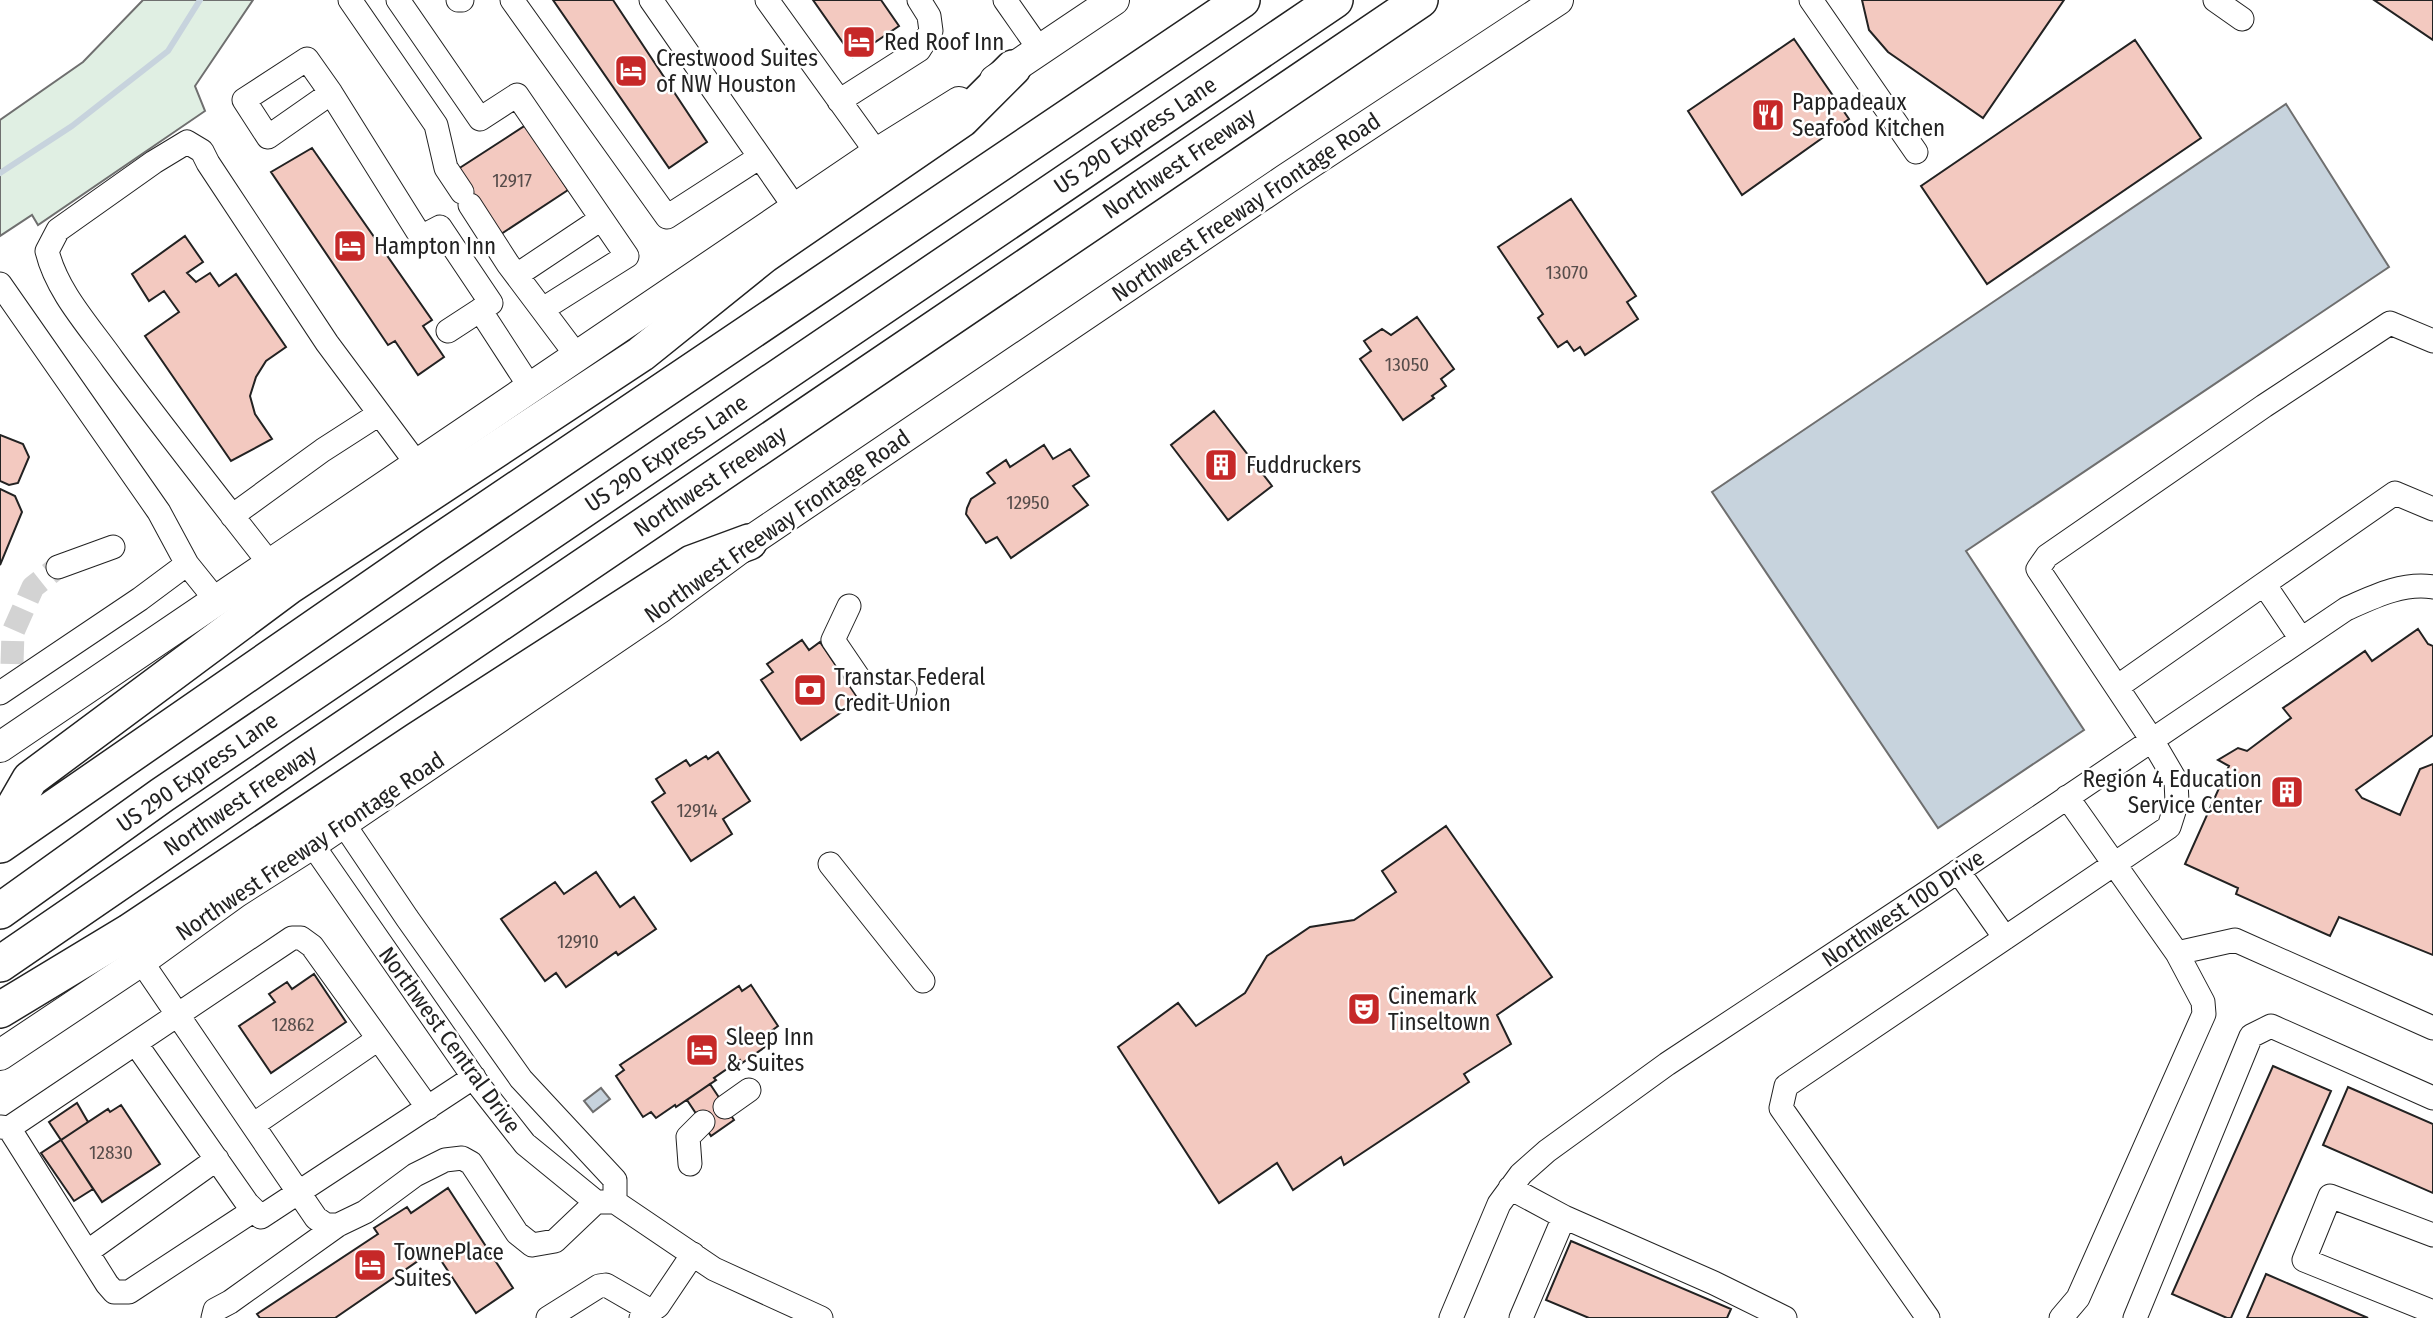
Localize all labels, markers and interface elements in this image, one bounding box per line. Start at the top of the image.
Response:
hotel icon: Red Roof Inn [840,23,878,61]
place label: Red Roof Inn [884,28,1004,56]
place label: Crestwood Suites of NW Houston [656,44,818,98]
hotel icon: Crestwood Suites of NW Houston [612,52,650,90]
street label: US 290 Express Lane [1048,70,1222,200]
place label: Pappadeaux Seafood Kitchen [1792,88,1945,142]
restaurant icon: Pappadeaux Seafood Kitchen [1749,96,1787,134]
street label: Northwest Freeway [1097,101,1261,224]
street label: Northwest Freeway Frontage Road [1106,107,1386,307]
house number: 12917 [492,169,532,192]
hotel icon: Hampton Inn [331,227,369,265]
place label: Hampton Inn [374,232,496,260]
house number: 13070 [1546,261,1588,284]
house number: 13050 [1385,353,1429,376]
street label: US 290 Express Lane [579,388,753,518]
street label: Northwest Freeway [628,419,792,542]
street label: Northwest Freeway Frontage Road [639,423,915,629]
building icon: Fuddruckers [1202,446,1240,484]
place label: Fuddruckers [1246,451,1361,479]
house number: 12950 [1006,491,1050,514]
place label: Transtar Federal Credit Union [834,663,985,717]
bank icon: Transtar Federal Credit Union [791,671,829,709]
street label: US 290 Express Lane [111,706,283,838]
street label: Northwest Freeway [158,738,322,861]
street label: Northwest Freeway Frontage Road [170,746,450,946]
place label: Region 4 Education Service Center [2083,765,2262,819]
building icon: Region 4 Education Service Center [2268,773,2306,811]
house number: 12914 [676,799,718,822]
street label: Northwest 100 Drive [1816,843,1990,973]
house number: 12910 [557,930,599,953]
street label: Northwest Central Drive [373,941,527,1139]
place label: Cinemark Tinseltown [1388,982,1490,1036]
theatre icon: Cinemark Tinseltown [1345,990,1383,1028]
house number: 12862 [272,1013,314,1036]
place label: Sleep Inn & Suites [726,1023,814,1077]
hotel icon: Sleep Inn & Suites [683,1031,721,1069]
house number: 12830 [89,1141,133,1164]
place label: TownePlace Suites [394,1238,504,1292]
hotel icon: TownePlace Suites [351,1246,389,1284]

